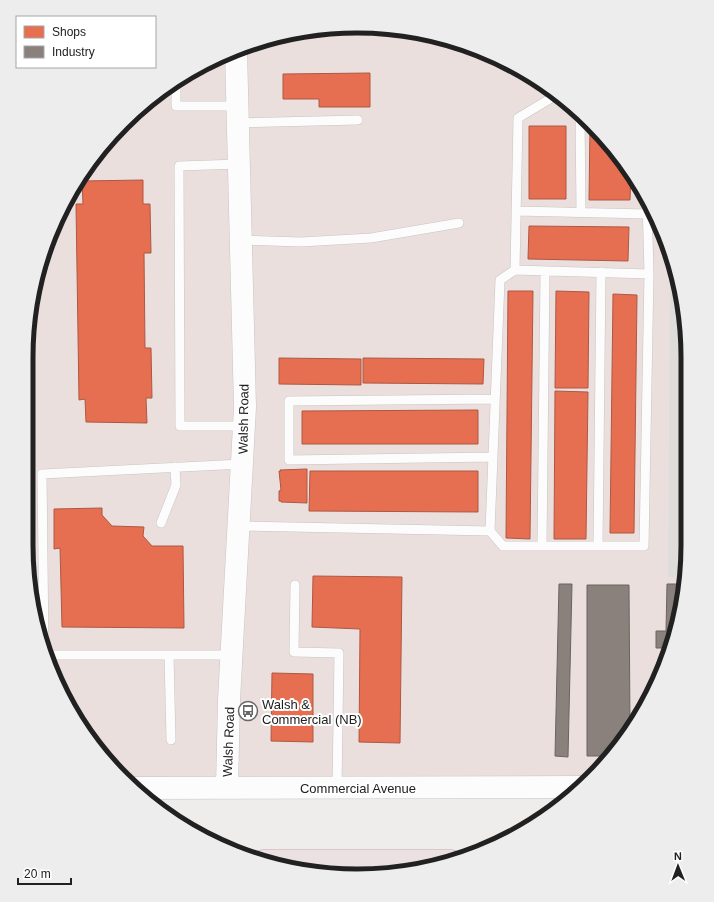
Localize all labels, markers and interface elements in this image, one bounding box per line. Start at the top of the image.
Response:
legend [16,16,156,68]
text: Shops [52,25,86,39]
text: Industry [52,45,95,59]
street label: Walsh Road [235,384,252,454]
place label: Walsh & Commercial (NB) [262,697,362,727]
bus stop icon: Walsh & Commercial (NB) [237,700,259,722]
street label: Walsh Road [220,707,237,777]
street label: Commercial Avenue [300,781,416,796]
north arrow [658,846,698,886]
text: N [674,850,682,862]
scale bar [18,860,71,886]
text: 20 m [24,867,51,881]

